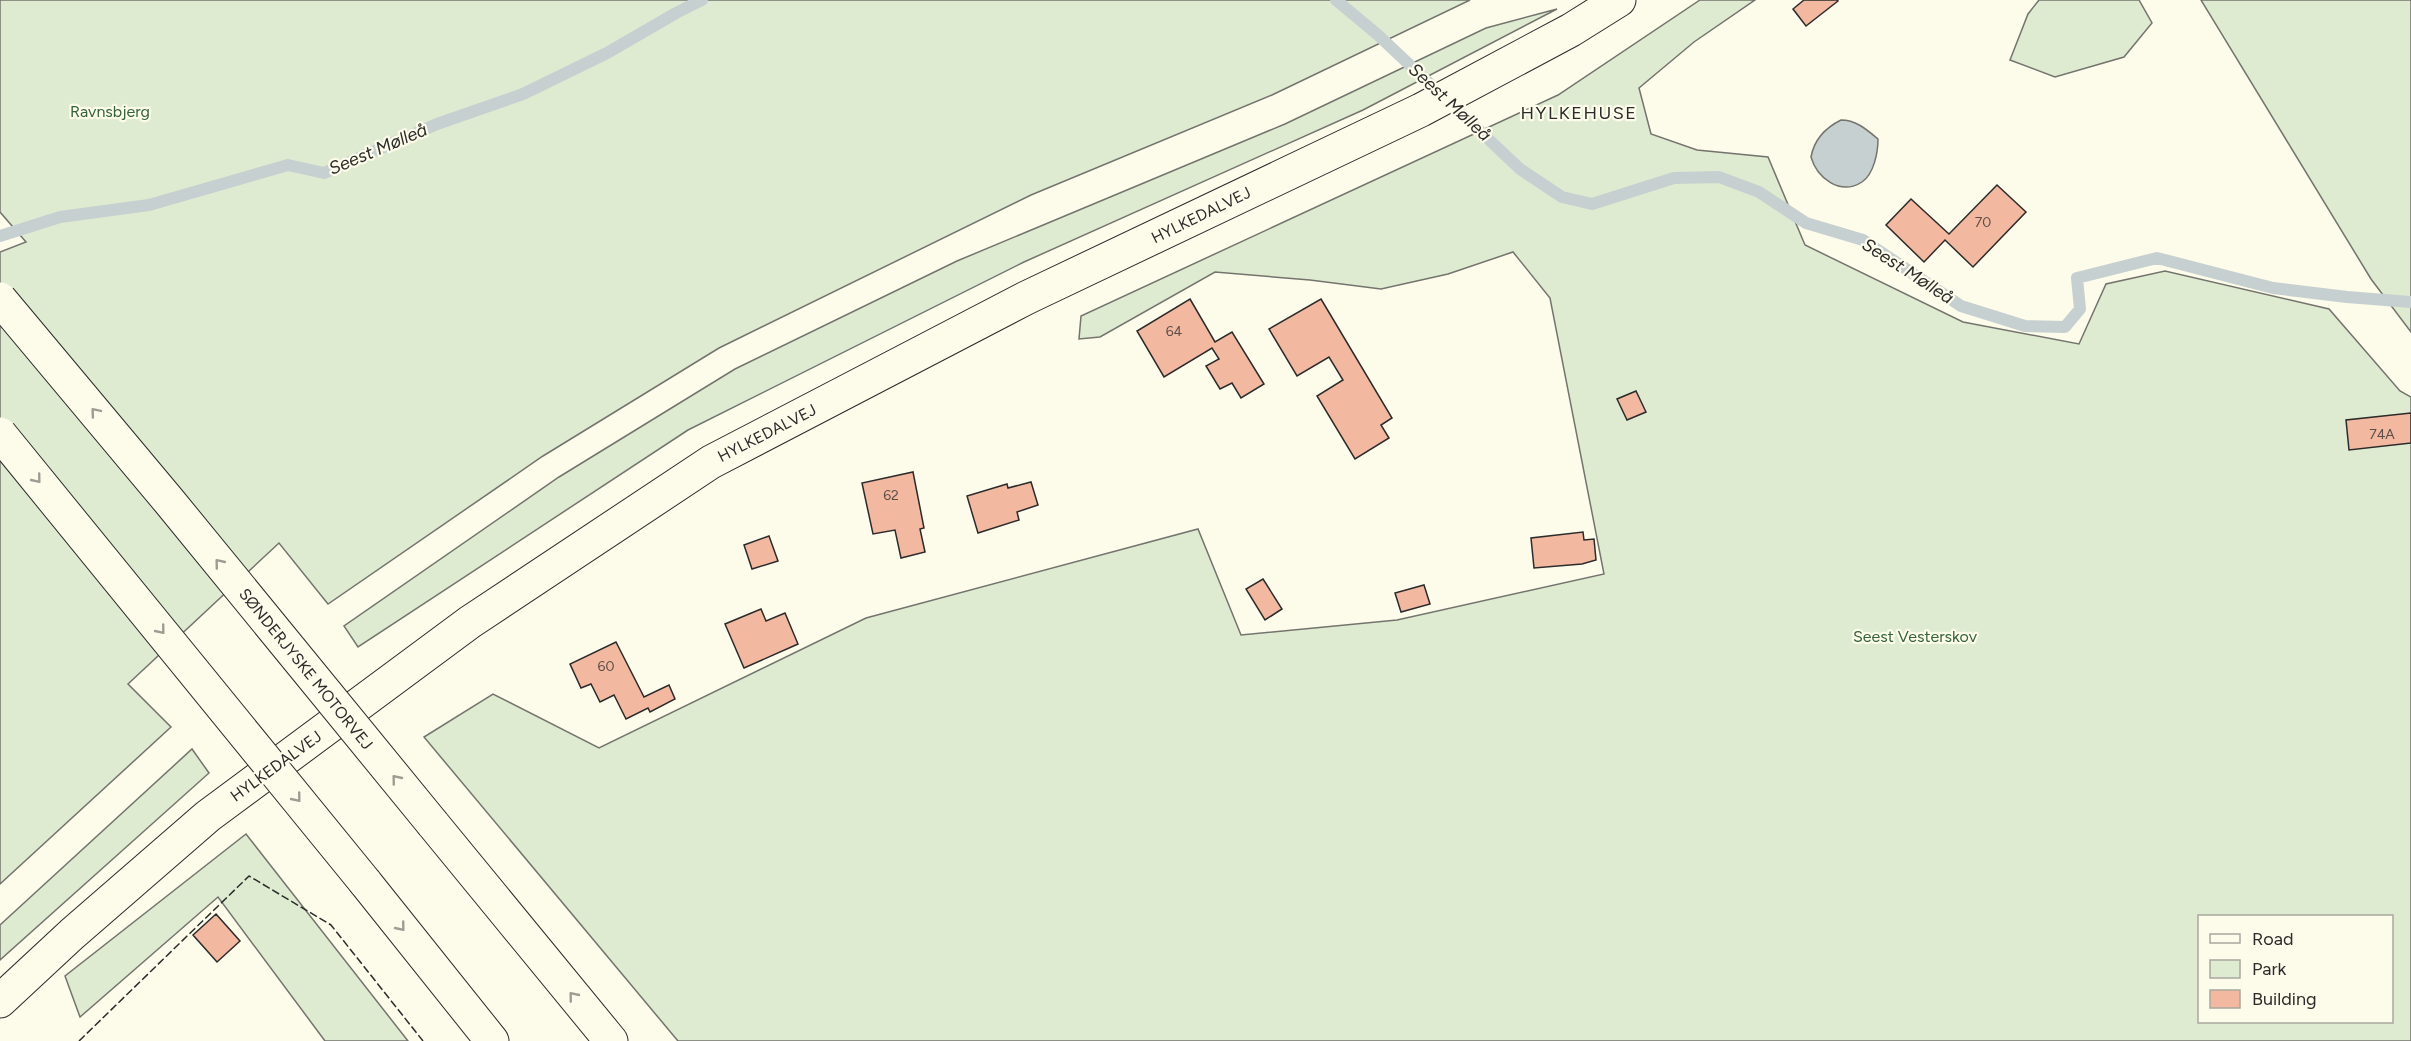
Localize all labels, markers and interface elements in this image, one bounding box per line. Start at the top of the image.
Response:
water label: Seest Mølleå [1404,58,1496,146]
park label: Ravnsbjerg [70,102,150,121]
district label: HYLKEHUSE [1521,102,1637,124]
water label: Seest Mølleå [325,118,431,180]
street label: HYLKEDALVEJ [1148,183,1254,247]
house number: 70 [1975,214,1991,231]
water label: Seest Mølleå [1858,233,1958,309]
house number: 64 [1166,323,1183,340]
street label: HYLKEDALVEJ [714,400,820,466]
one-way arrow [91,408,102,419]
house number: 74A [2369,426,2395,443]
one-way arrow [30,472,41,483]
house number: 62 [883,487,899,504]
one-way arrow [216,558,227,569]
street label: SØNDERJYSKE MOTORVEJ [235,585,377,753]
one-way arrow [153,623,164,634]
park label: Seest Vesterskov [1853,627,1978,646]
house number: 60 [598,658,614,675]
street label: HYLKEDALVEJ [227,727,325,805]
one-way arrow [392,775,403,786]
one-way arrow [289,791,300,802]
legend [2198,915,2393,1023]
one-way arrow [394,920,405,931]
text: Road [2252,928,2293,950]
text: Park [2252,958,2287,980]
text: Building [2252,988,2317,1010]
one-way arrow [570,992,581,1003]

